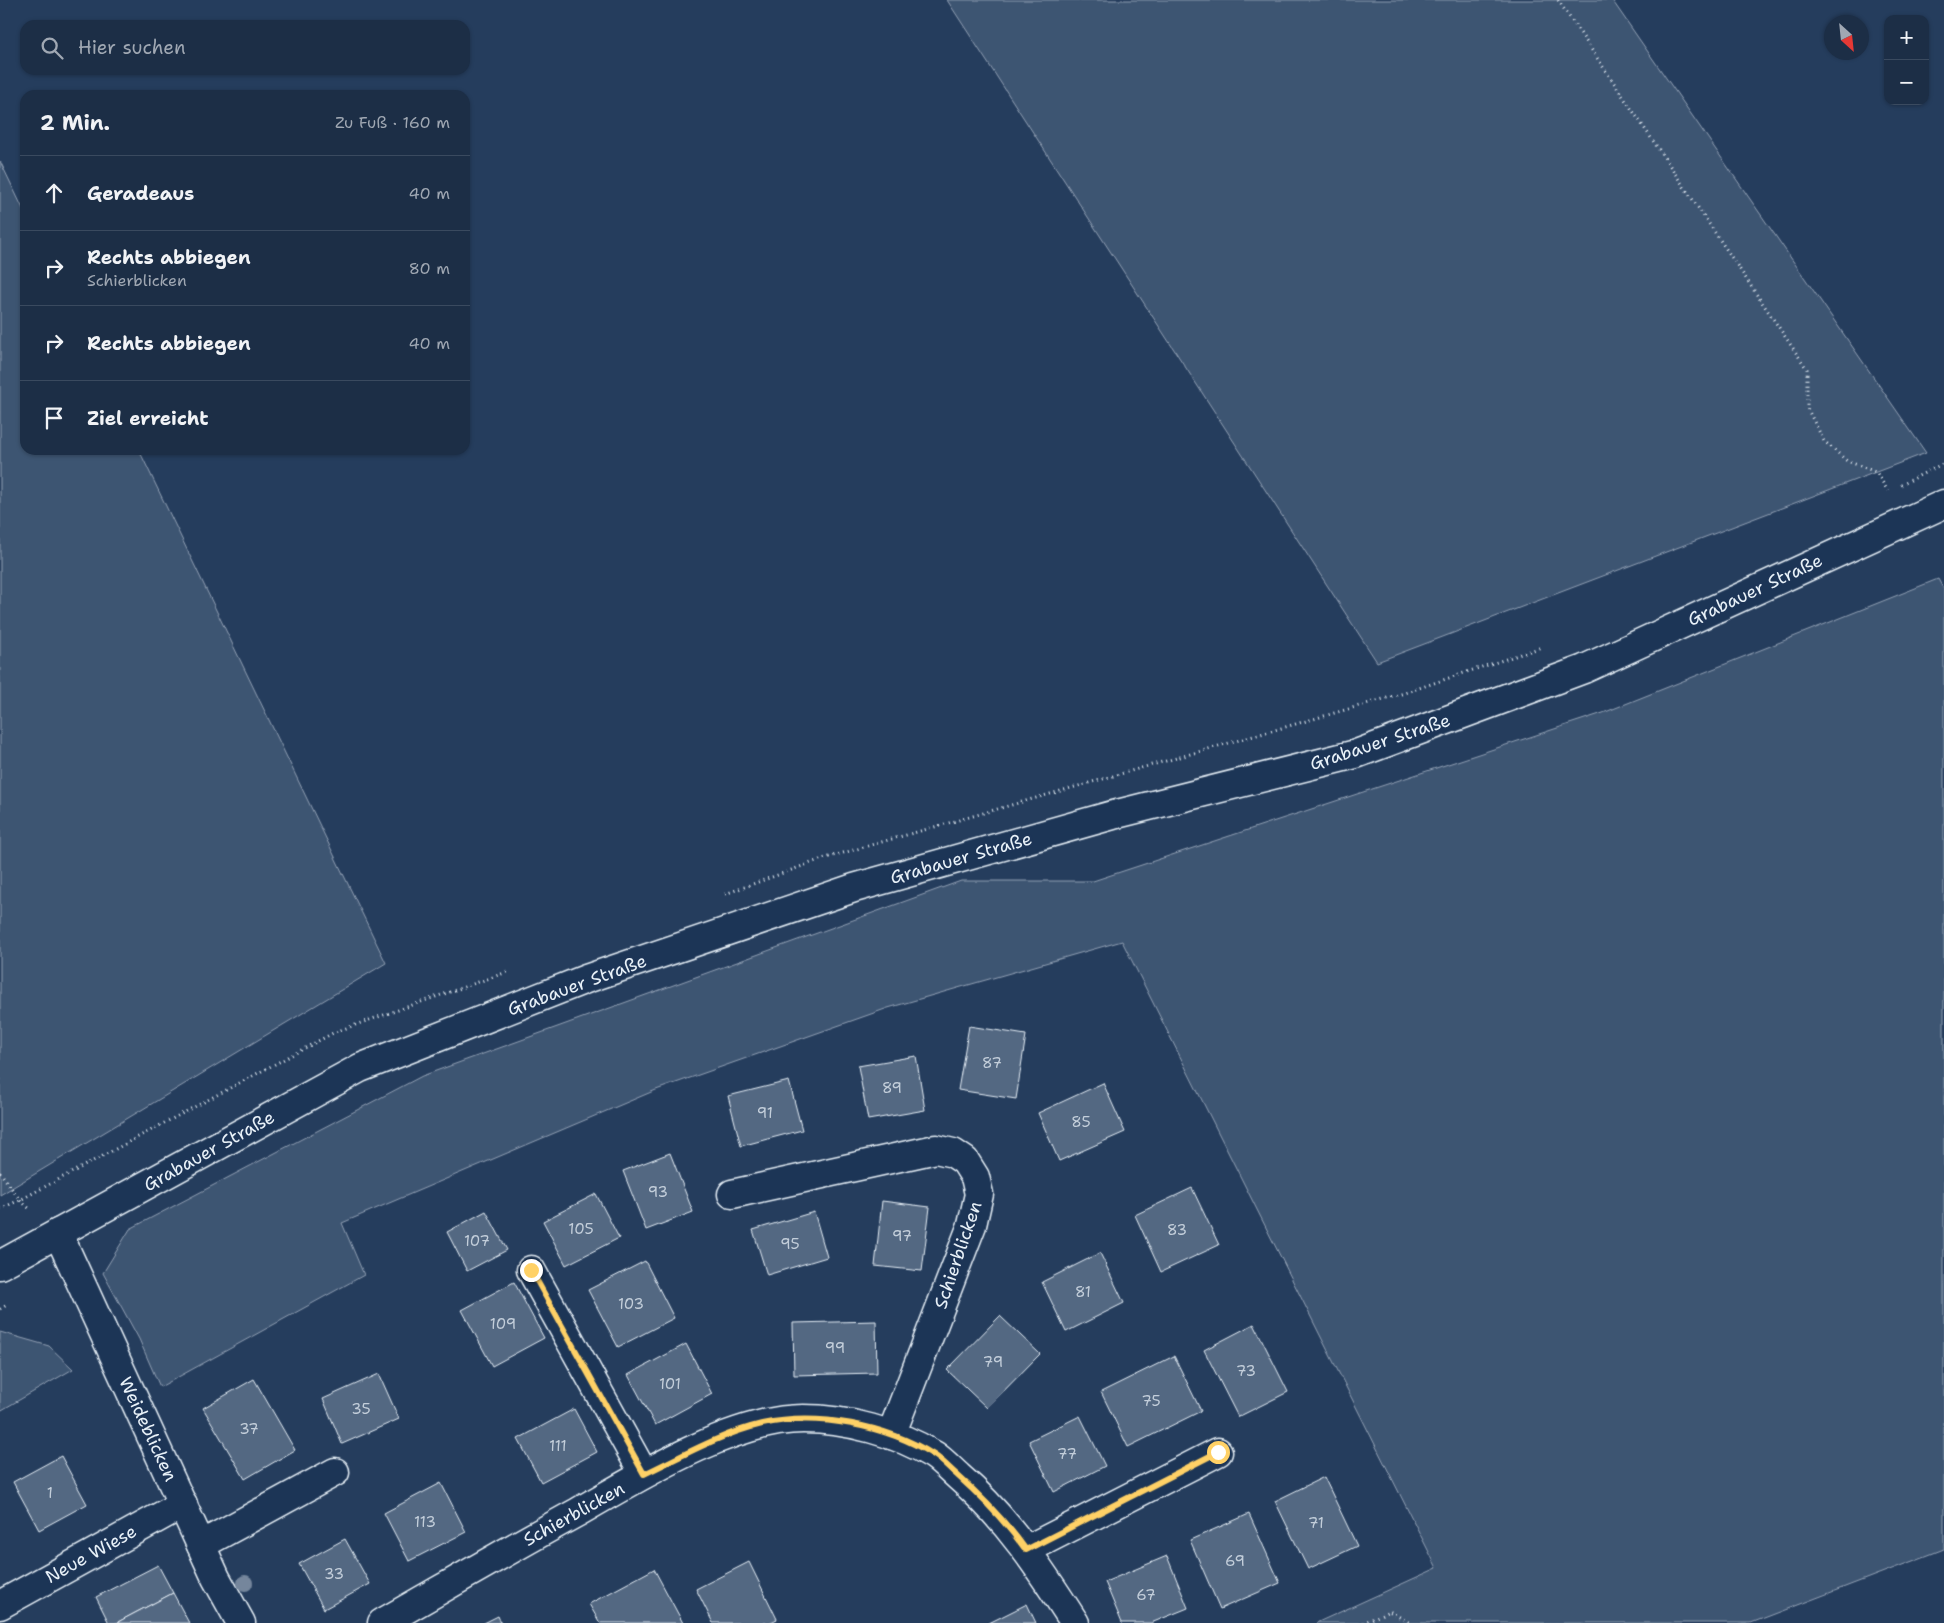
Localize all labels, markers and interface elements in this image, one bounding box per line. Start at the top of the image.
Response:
north arrow [1824,15,1869,60]
map controls [1884,15,1929,105]
button: + [1884,15,1929,60]
search box [20,20,470,75]
icon: search [38,34,66,62]
text: Hier suchen [78,35,186,60]
button: − [1884,60,1929,105]
text: 2 Min. [40,109,110,137]
text: Zu Fuß · 160 m [335,112,450,133]
icon: ahead [40,179,68,207]
text: Geradeaus [87,181,194,206]
text: 40 m [408,183,450,204]
text: Rechts abbiegen [87,245,251,270]
icon: right [40,254,68,282]
text: 80 m [409,258,450,279]
text: Schierblicken [87,270,187,291]
icon: right [40,329,68,357]
text: Rechts abbiegen [87,331,251,356]
text: 40 m [408,333,450,354]
icon: arrive [40,404,68,432]
text: Ziel erreicht [87,406,208,431]
street label: Grabauer Straße [1684,548,1826,632]
street label: Grabauer Straße [1307,708,1453,776]
street label: Grabauer Straße [887,826,1035,890]
street label: Grabauer Straße [504,949,650,1021]
house number: 87 [982,1053,1002,1073]
house number: 89 [882,1078,902,1098]
house number: 91 [757,1103,773,1123]
street label: Grabauer Straße [139,1105,279,1197]
house number: 85 [1071,1112,1091,1132]
house number: 93 [648,1182,668,1202]
street label: Schierblicken [928,1198,988,1312]
house number: 105 [568,1219,594,1239]
house number: 83 [1167,1220,1187,1240]
house number: 97 [892,1226,912,1246]
house number: 107 [464,1231,490,1251]
house number: 95 [780,1234,800,1254]
route end [520,1259,543,1282]
house number: 81 [1075,1282,1091,1302]
house number: 103 [618,1294,644,1314]
house number: 109 [490,1314,516,1334]
house number: 99 [825,1338,845,1358]
house number: 79 [983,1352,1003,1372]
house number: 73 [1236,1361,1256,1381]
street label: Weideblicken [113,1373,183,1485]
house number: 101 [659,1374,681,1394]
house number: 75 [1141,1391,1161,1411]
house number: 35 [351,1399,371,1419]
house number: 37 [239,1419,259,1439]
house number: 111 [549,1436,567,1456]
route start [1207,1441,1230,1464]
house number: 77 [1057,1444,1077,1464]
street label: Schierblicken [519,1476,629,1552]
house number: 1 [47,1483,53,1503]
house number: 113 [414,1512,436,1532]
house number: 71 [1308,1513,1324,1533]
street label: Neue Wiese [41,1519,141,1589]
house number: 69 [1225,1551,1245,1571]
house number: 33 [324,1564,344,1584]
house number: 67 [1136,1585,1156,1605]

